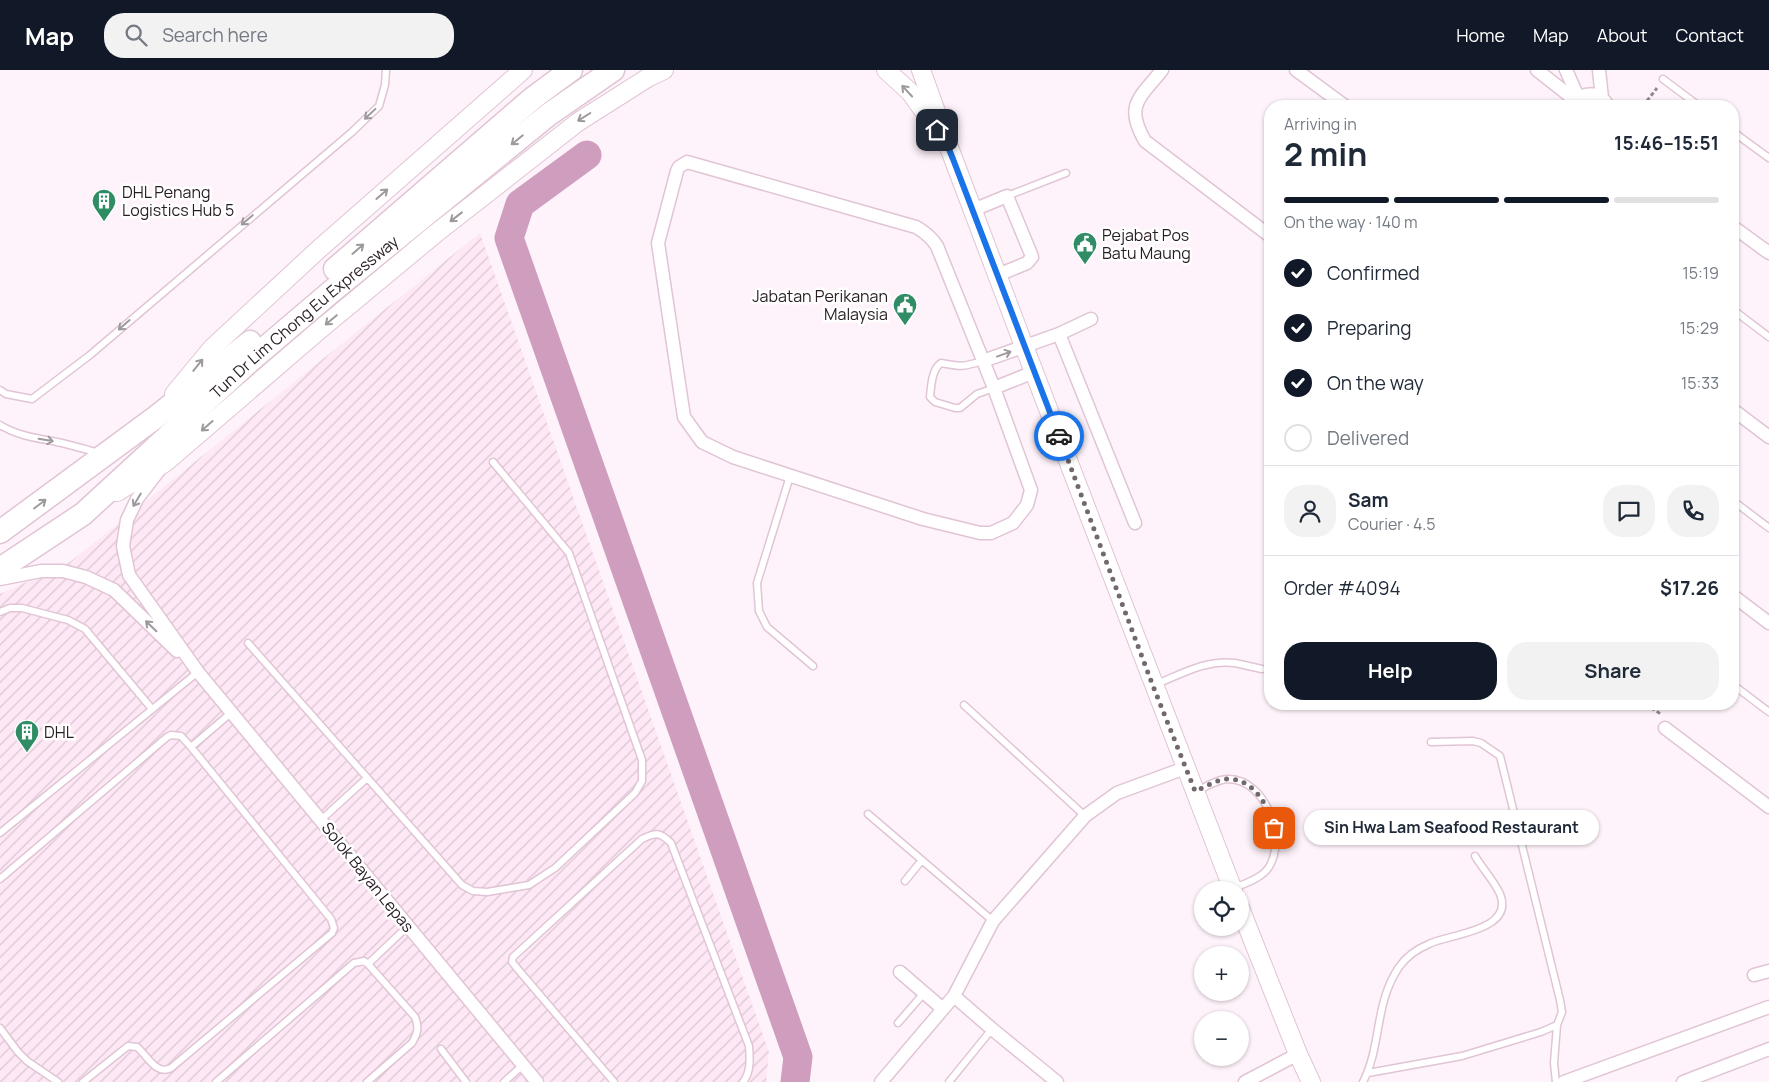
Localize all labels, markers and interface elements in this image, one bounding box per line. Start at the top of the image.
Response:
search box [104,13,454,58]
text: Map [25,19,74,52]
icon: search [122,21,150,49]
text: Search here [162,22,268,48]
text: Home [1456,23,1505,47]
text: Map [1533,23,1569,47]
text: About [1597,23,1647,47]
text: Contact [1675,23,1744,47]
one-way arrow [901,84,913,97]
one-way arrow [364,108,377,120]
pin [916,109,958,151]
one-way arrow [578,113,592,123]
text: Arriving in [1284,113,1357,135]
icon: home [923,116,951,144]
text: 15:46–15:51 [1614,130,1719,156]
text: 2 min [1284,132,1367,176]
one-way arrow [511,135,524,146]
place label: DHL Penang Logistics Hub 5 [122,181,234,221]
building icon: DHL Penang Logistics Hub 5 [91,188,117,222]
one-way arrow [376,188,389,199]
text: On the way · 140 m [1284,211,1418,233]
one-way arrow [450,212,463,223]
one-way arrow [241,214,254,225]
place label: Pejabat Pos Batu Maung [1102,224,1191,264]
street label: Tun Dr Lim Chong Eu Expressway [205,230,403,403]
public building icon: Pejabat Pos Batu Maung [1072,231,1098,265]
one-way arrow [352,243,365,255]
icon: check [1284,259,1312,287]
text: Confirmed [1327,260,1420,286]
text: 15:19 [1683,262,1719,284]
place label: Jabatan Perikanan Malaysia [752,285,888,325]
public building icon: Jabatan Perikanan Malaysia [892,292,918,326]
icon: check [1284,314,1312,342]
one-way arrow [324,315,337,326]
text: Preparing [1327,315,1412,341]
text: 15:29 [1680,317,1719,339]
one-way arrow [117,320,130,331]
one-way arrow [995,349,1011,358]
one-way arrow [192,359,203,372]
icon: check [1284,369,1312,397]
text: On the way [1327,370,1424,396]
text: 15:33 [1681,372,1719,394]
courier [1034,411,1084,461]
one-way arrow [201,421,214,432]
icon: car [1045,422,1073,450]
text: Delivered [1327,425,1409,451]
one-way arrow [37,435,53,445]
button: person [1284,485,1336,537]
button: chat [1603,485,1655,537]
button: phone [1667,485,1719,537]
text: Sam [1348,487,1389,513]
one-way arrow [131,493,141,507]
one-way arrow [33,498,46,509]
text: Courier · 4.5 [1348,513,1435,535]
text: Order #4094 [1284,575,1401,601]
text: $17.26 [1660,575,1719,601]
one-way arrow [144,620,157,632]
button: Help [1284,642,1497,700]
button: Share [1507,642,1719,700]
building icon: DHL [14,719,40,753]
place label: DHL [44,721,74,743]
pin [1253,807,1295,849]
callout: Sin Hwa Lam Seafood Restaurant [1304,810,1599,846]
icon: bag [1260,814,1288,842]
text: Sin Hwa Lam Seafood Restaurant [1324,816,1579,838]
street label: Solok Bayan Lepas [317,817,419,937]
map controls [1194,881,1249,1066]
button: locate [1194,881,1249,936]
button: + [1194,946,1249,1001]
button: − [1194,1011,1249,1066]

